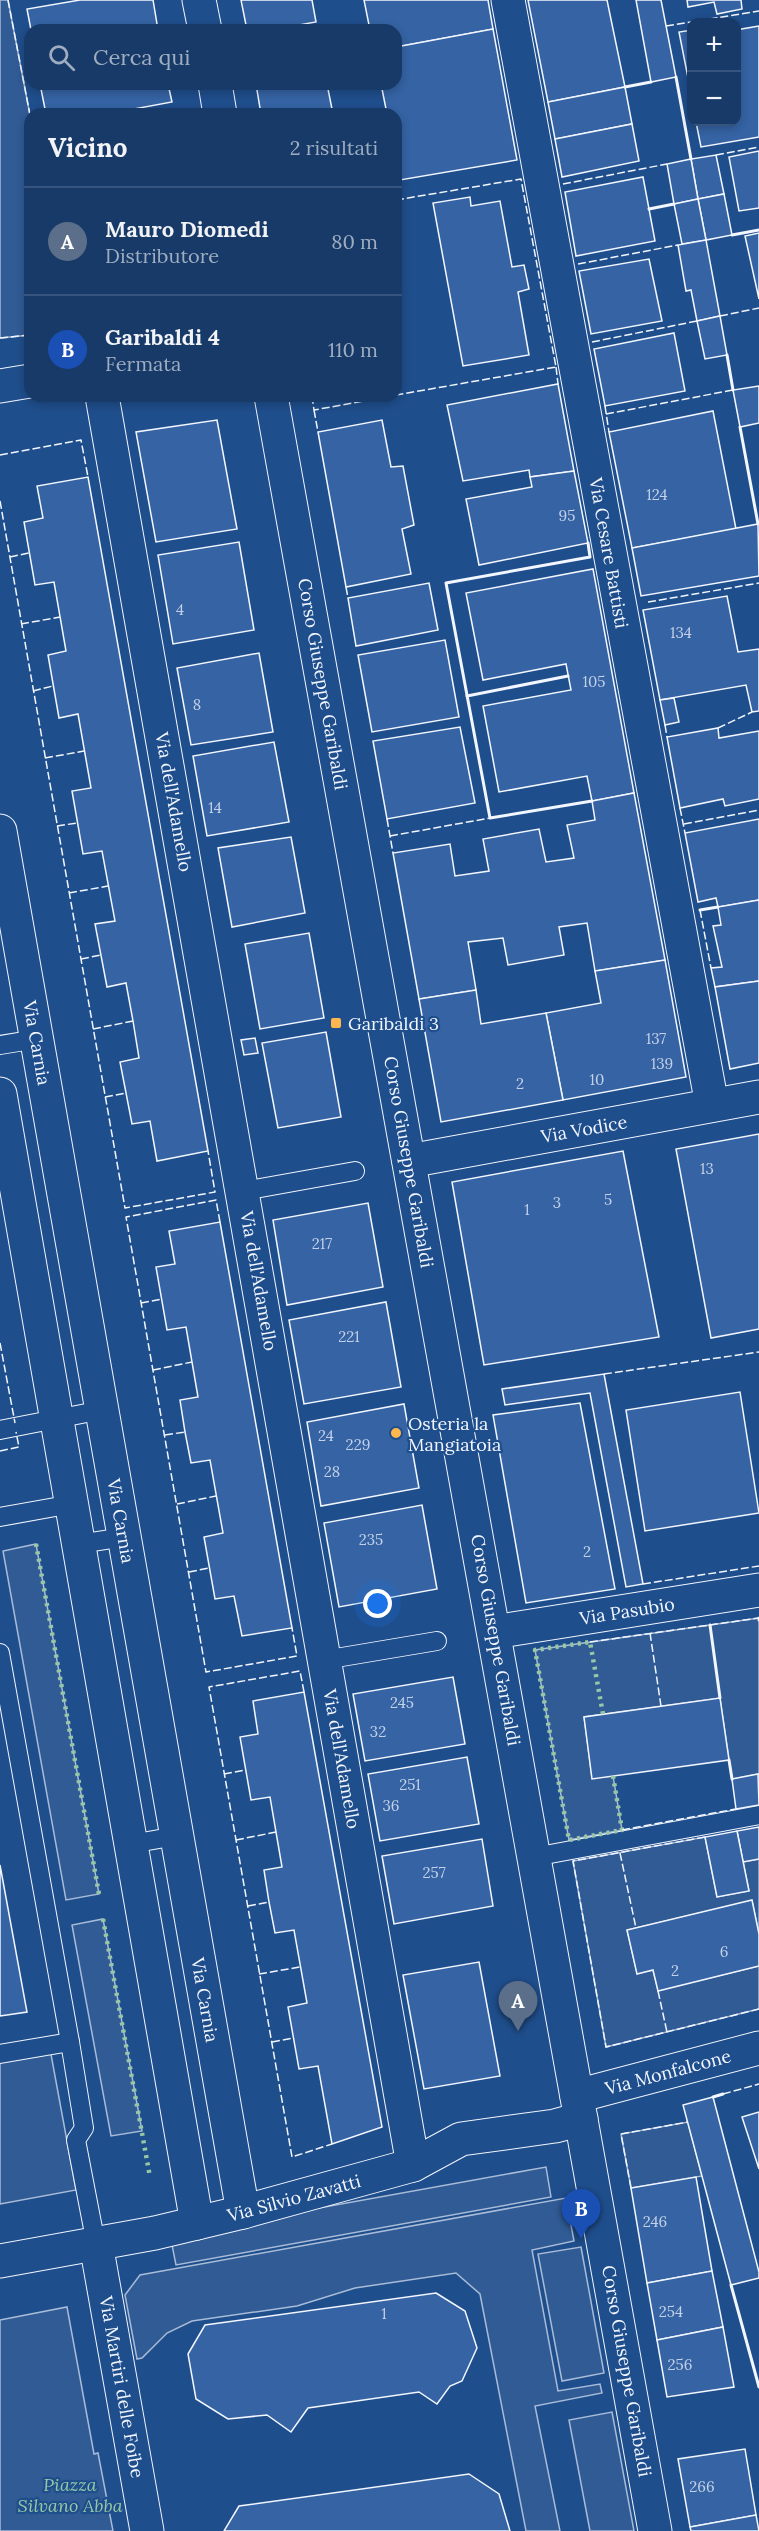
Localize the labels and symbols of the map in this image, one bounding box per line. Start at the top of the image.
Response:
street label: Via Cesare Battisti [584,475,634,630]
house number: 124 [646,485,668,504]
house number: 95 [559,506,575,525]
street label: Corso Giuseppe Garibaldi [293,576,353,792]
house number: 4 [176,600,184,619]
house number: 134 [670,623,692,642]
house number: 105 [583,672,605,691]
house number: 8 [193,695,201,714]
street label: Via dell'Adamello [150,729,198,874]
house number: 14 [208,798,222,817]
street label: Via Carnia [18,998,56,1087]
place label: Garibaldi 3 [348,1012,439,1035]
marker: Garibaldi 3 [329,1016,343,1030]
house number: 137 [646,1029,666,1048]
street label: Corso Giuseppe Garibaldi [379,1054,439,1270]
house number: 139 [651,1054,673,1073]
house number: 10 [590,1070,604,1089]
house number: 2 [516,1074,524,1093]
street label: Via Vodice [538,1110,629,1148]
house number: 13 [700,1159,714,1178]
house number: 5 [604,1190,612,1209]
house number: 3 [553,1193,561,1212]
house number: 1 [524,1200,530,1219]
street label: Via dell'Adamello [235,1208,283,1353]
house number: 217 [312,1234,332,1253]
house number: 221 [338,1327,360,1346]
place label: Osteria la Mangiatoia [408,1412,501,1456]
house number: 24 [318,1426,334,1445]
marker: Osteria la Mangiatoia [389,1426,403,1440]
house number: 229 [346,1435,370,1454]
house number: 28 [324,1462,340,1481]
street label: Via Carnia [102,1476,140,1565]
house number: 235 [359,1530,383,1549]
street label: Corso Giuseppe Garibaldi [466,1532,526,1748]
house number: 2 [583,1542,591,1561]
your location [363,1589,392,1618]
street label: Via Pasubio [577,1592,676,1630]
street label: Via dell'Adamello [318,1686,366,1831]
house number: 245 [390,1693,414,1712]
house number: 32 [370,1722,386,1741]
house number: 251 [399,1775,421,1794]
house number: 36 [382,1796,400,1815]
house number: 257 [422,1863,446,1882]
house number: 6 [720,1942,728,1961]
street label: Via Carnia [186,1955,224,2044]
house number: 2 [671,1961,679,1980]
pin: A [498,1982,538,2031]
street label: Via Monfalcone [602,2044,734,2100]
street label: Via Silvio Zavatti [224,2169,363,2227]
pin: B [562,2190,600,2239]
house number: 246 [643,2212,667,2231]
street label: Corso Giuseppe Garibaldi [597,2263,657,2479]
street label: Via Martiri delle Foibe [95,2293,149,2480]
house number: 254 [659,2302,683,2321]
house number: 1 [381,2304,387,2323]
house number: 256 [668,2355,692,2374]
park label: Piazza Silvano Abba [17,2473,123,2517]
house number: 266 [689,2477,715,2496]

